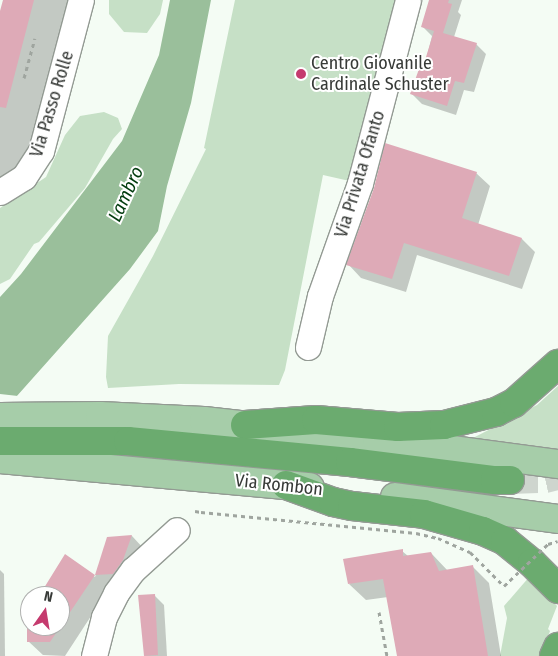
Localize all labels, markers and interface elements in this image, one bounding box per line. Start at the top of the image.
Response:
street label: Via Passo Rolle [26,48,78,160]
place label: Centro Giovanile Cardinale Schuster [311,53,449,96]
marker: Centro Giovanile Cardinale Schuster [295,68,307,80]
street label: Via Privata Ofanto [330,108,390,240]
water label: Lambro [103,163,149,225]
street label: Via Rombon [234,470,324,500]
north arrow [20,586,70,636]
text: N [42,588,54,606]

